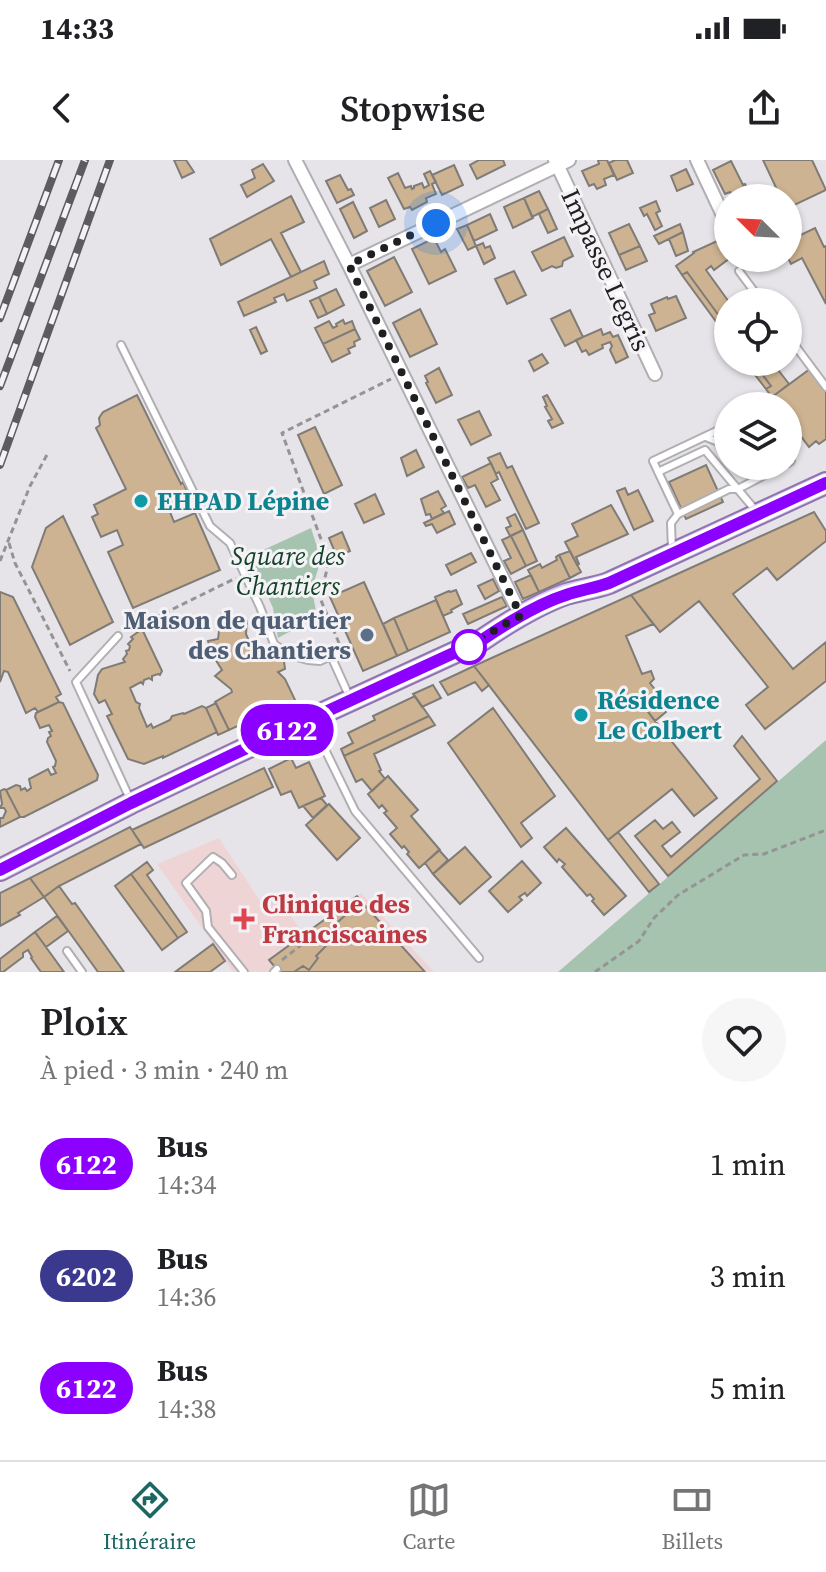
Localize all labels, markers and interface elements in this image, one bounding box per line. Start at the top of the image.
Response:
text: 14:33 [40,8,114,49]
text: Stopwise [340,84,486,133]
icon: back [40,86,84,130]
icon: share [742,86,786,130]
street label: Impasse Legris [553,183,659,357]
north arrow [714,184,802,272]
map controls [714,184,802,480]
your location [416,203,456,243]
button: locate [714,288,802,376]
button: layers [714,392,802,480]
place label: EHPAD Lépine [157,483,329,519]
marker: EHPAD Lépine [132,492,150,510]
park label: Square des Chantiers [231,538,346,604]
place label: Maison de quartier des Chantiers [124,602,352,668]
marker: Maison de quartier des Chantiers [358,626,376,644]
unlabelled marker [452,630,486,664]
place label: Résidence Le Colbert [597,682,722,748]
line badge: 6122 [231,704,343,756]
marker: Résidence Le Colbert [572,706,590,724]
text: 6122 [257,711,317,749]
place label: Clinique des Franciscaines [262,886,428,952]
marker: Clinique des Franciscaines [233,908,255,930]
text: Ploix [40,996,128,1048]
button: heart [702,998,786,1082]
text: À pied · 3 min · 240 m [40,1052,289,1088]
text: Bus [157,1126,208,1167]
text: 1 min [710,1144,786,1185]
text: 6122 [56,1145,117,1183]
text: 14:34 [157,1167,217,1203]
text: Bus [157,1238,208,1279]
text: 3 min [710,1256,786,1297]
text: 6202 [56,1257,117,1295]
text: 14:36 [157,1279,217,1315]
text: Bus [157,1350,208,1391]
text: 5 min [710,1368,786,1409]
text: 6122 [56,1369,117,1407]
text: 14:38 [157,1391,217,1427]
tab: Itinéraire [103,1478,196,1556]
tab: Carte [402,1478,455,1556]
tab: Billets [662,1478,723,1556]

